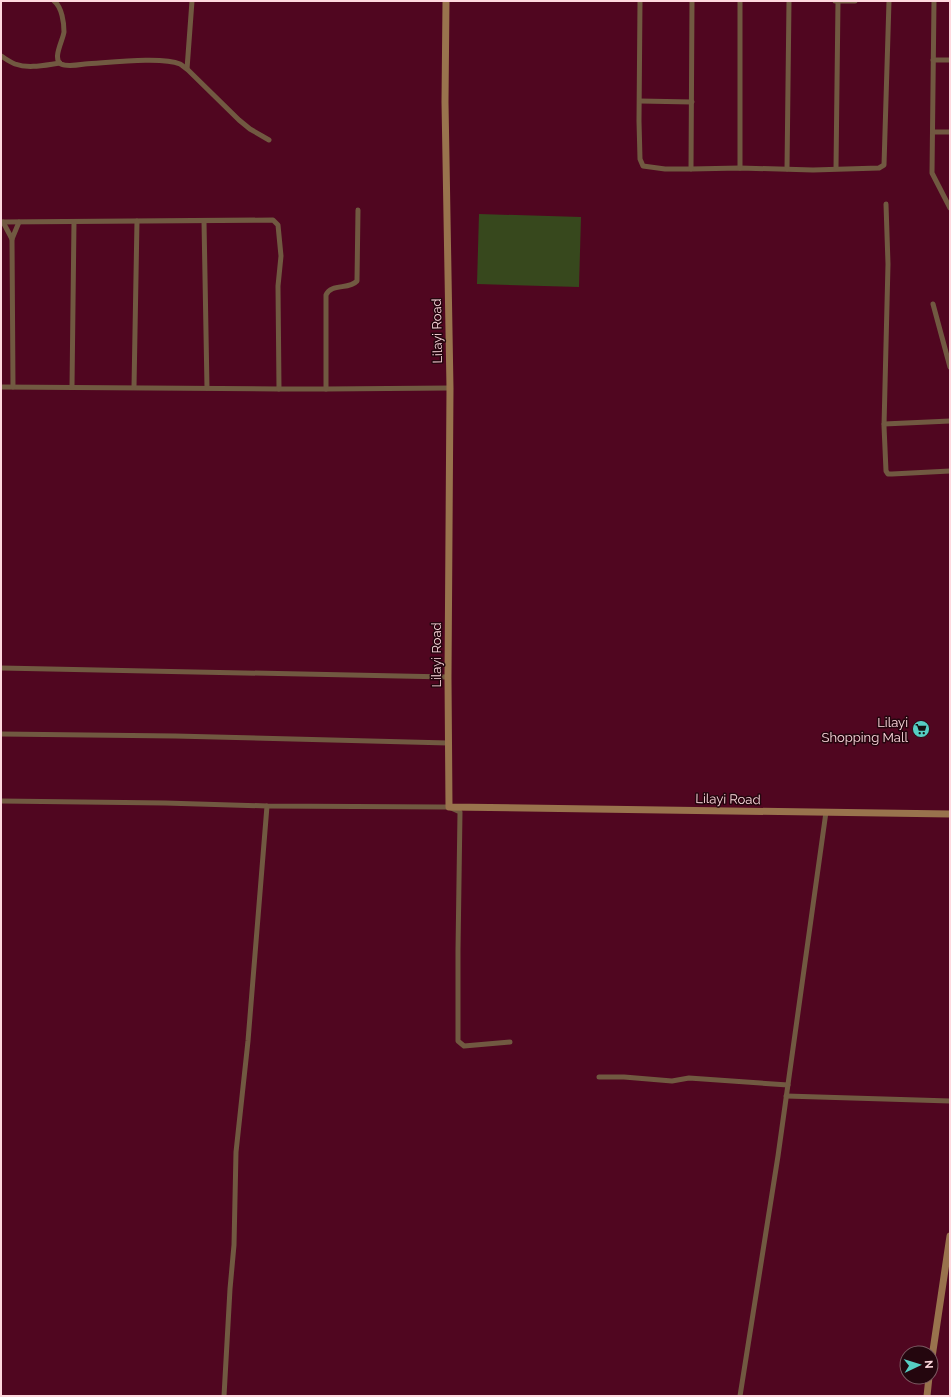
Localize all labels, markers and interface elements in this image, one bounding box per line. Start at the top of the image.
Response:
street label: Lilayi Road [429,298,445,364]
street label: Lilayi Road [429,622,444,688]
place label: Lilayi Shopping Mall [821,715,908,745]
supermarket icon: Lilayi Shopping Mall [911,719,931,739]
street label: Lilayi Road [695,791,761,807]
north arrow [899,1345,939,1385]
text: N [922,1360,935,1369]

